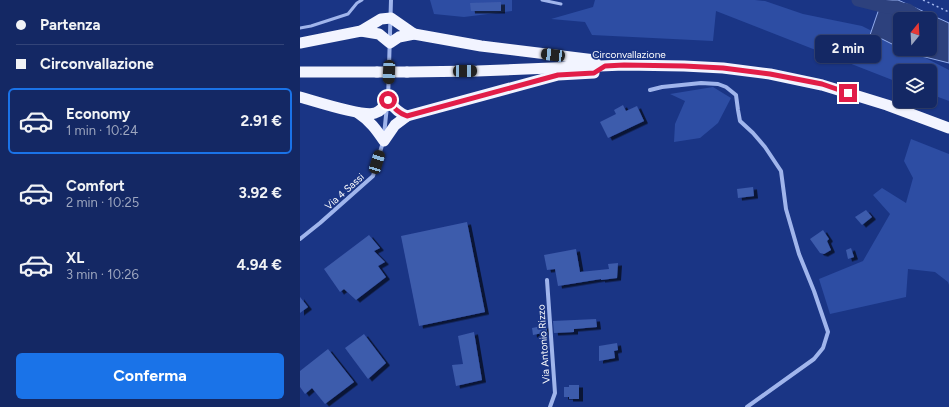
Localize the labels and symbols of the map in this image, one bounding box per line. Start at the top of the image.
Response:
north arrow [893,12,937,56]
callout: 2 min [815,35,881,63]
car [540,48,566,62]
street label: Circonvallazione [592,48,666,61]
car [383,60,395,84]
car [453,65,477,77]
route end [839,84,857,102]
route start [379,91,397,109]
car [368,149,386,175]
street label: Via 4 Sassi [322,170,367,212]
street label: Via Antonio Rizzo [534,304,553,384]

